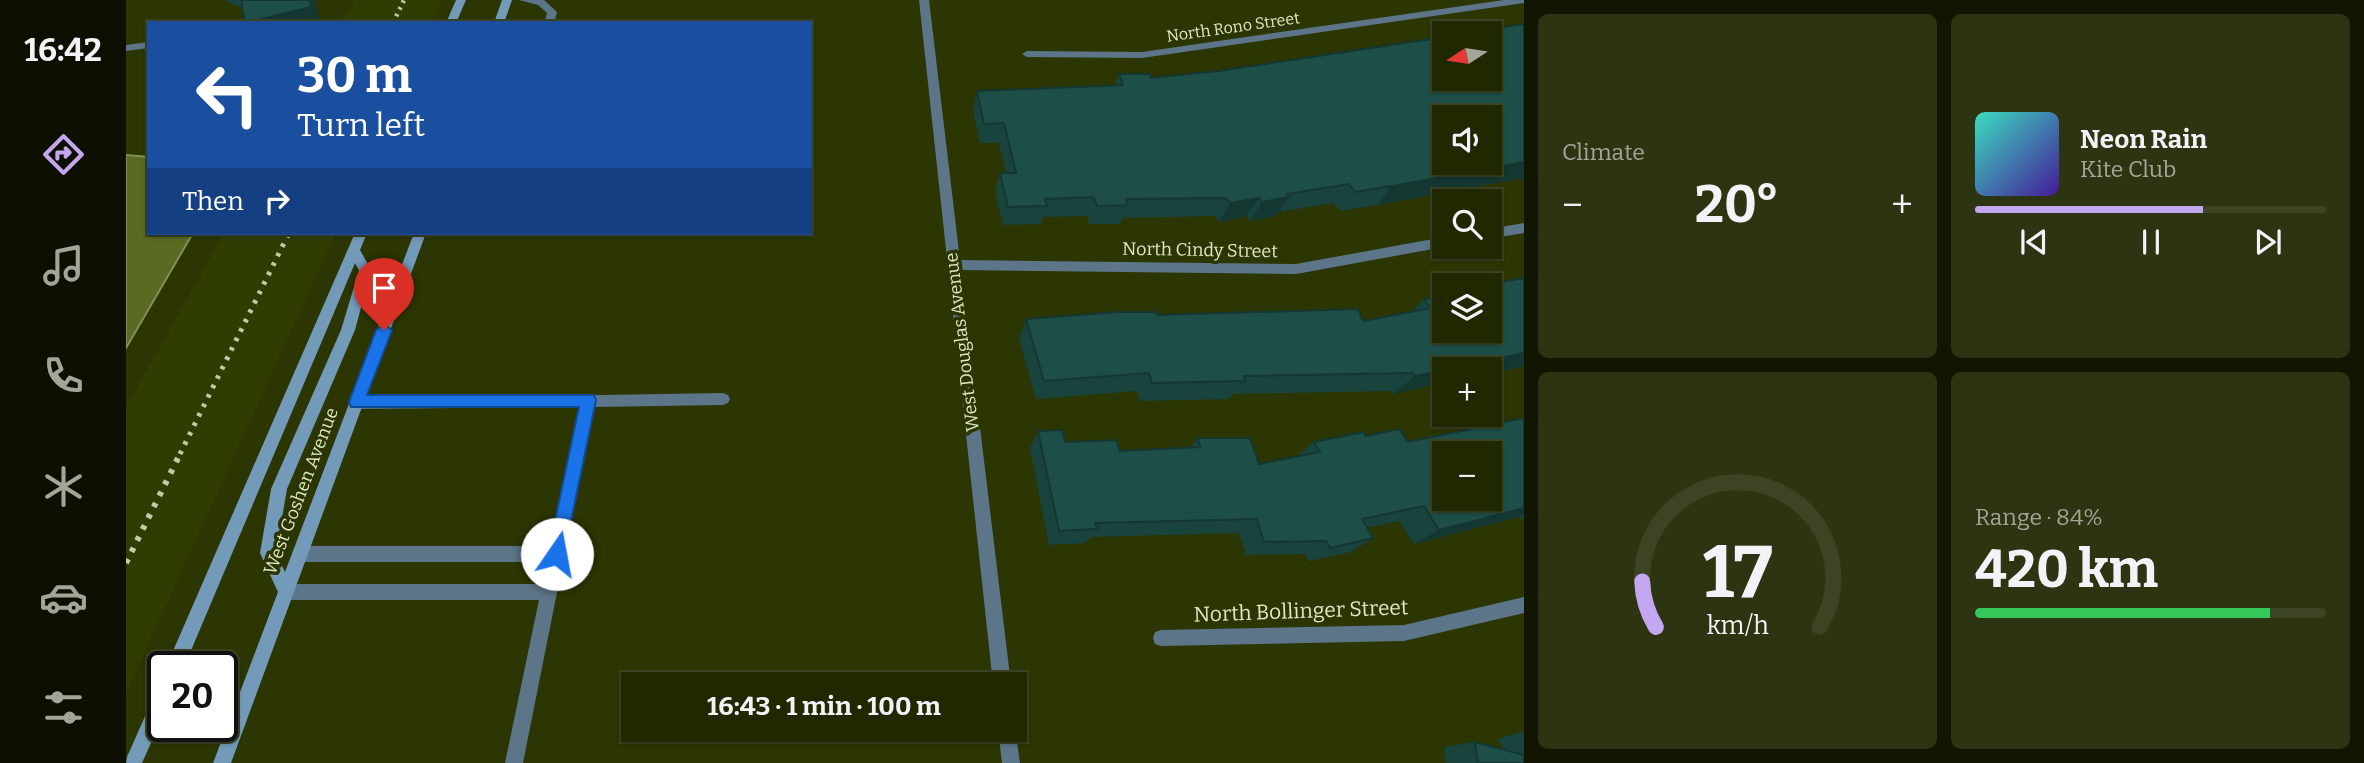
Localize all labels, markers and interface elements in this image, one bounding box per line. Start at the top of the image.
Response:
street label: North Rono Street [1165,8,1301,46]
north arrow [1432,21,1502,91]
map controls [1432,21,1502,511]
text: 16:42 [24,31,102,69]
text: 30 m [297,46,412,105]
icon: left [182,49,273,140]
button: sound [1432,105,1502,175]
text: Turn left [297,106,425,144]
text: Neon Rain [2080,124,2207,155]
icon: directions [39,130,88,179]
text: Climate [1562,138,1645,166]
text: Kite Club [2080,155,2176,183]
text: 20° [1695,173,1779,236]
icon: right [258,182,296,220]
text: − [1562,182,1583,228]
text: + [1891,182,1913,228]
text: Then [182,186,244,217]
button: search [1432,189,1502,259]
icon: previous [2015,223,2053,261]
icon: pause [2132,223,2170,261]
icon: next [2249,223,2287,261]
street label: North Cindy Street [1122,238,1278,262]
icon: music [39,241,88,290]
street label: West Douglas Avenue [940,251,984,433]
pin [354,258,414,330]
icon: arrive [365,269,403,307]
button: layers [1432,273,1502,343]
icon: phone [39,351,88,400]
button: + [1432,357,1502,427]
street label: West Goshen Avenue [259,404,343,578]
button: − [1432,441,1502,511]
icon: climate [39,462,88,511]
text: Range · 84% [1975,503,2103,531]
position arrow [520,517,594,591]
text: 17 [1703,529,1772,616]
text: 420 km [1975,538,2158,601]
icon: car [39,573,88,622]
street label: North Bollinger Street [1193,594,1409,628]
text: km/h [1707,610,1769,640]
speed limit sign: 20 [147,651,238,742]
icon: filters [39,683,88,732]
text: 16:43 · 1 min · 100 m [707,691,941,722]

